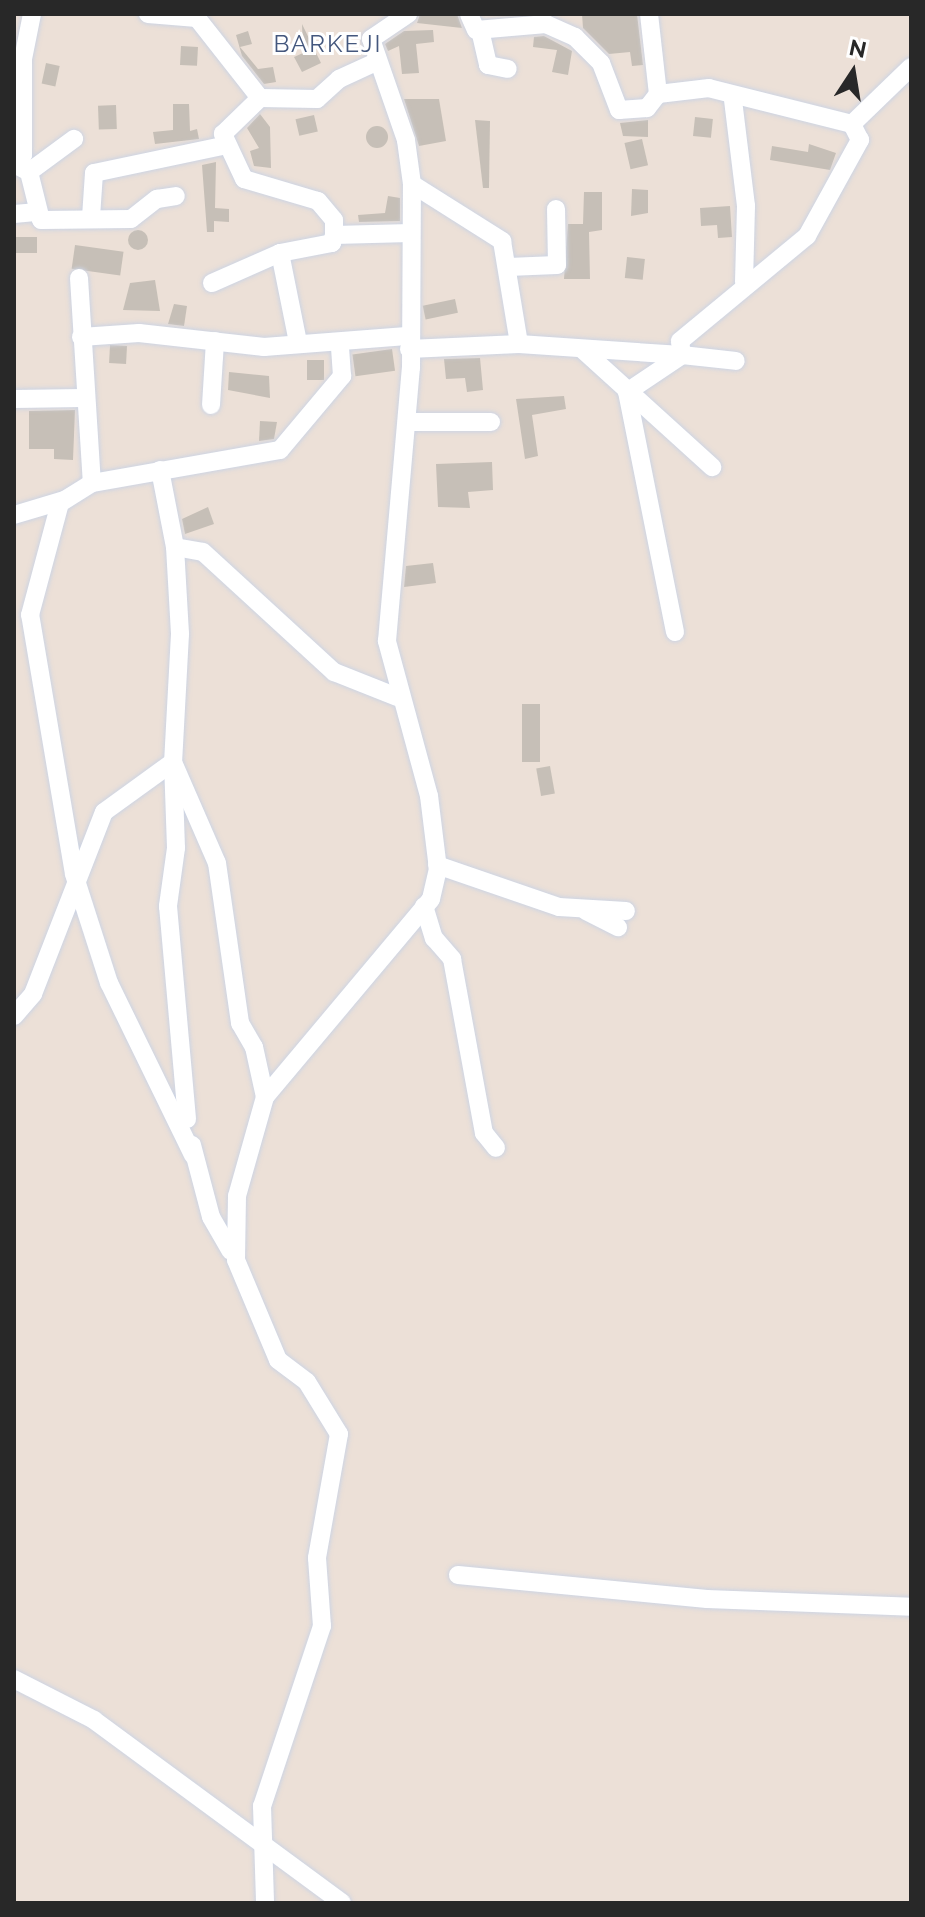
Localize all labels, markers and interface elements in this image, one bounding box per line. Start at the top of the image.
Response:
district label: BARKEJI [273,30,383,58]
north arrow [813,32,893,112]
text: N [847,34,869,63]

